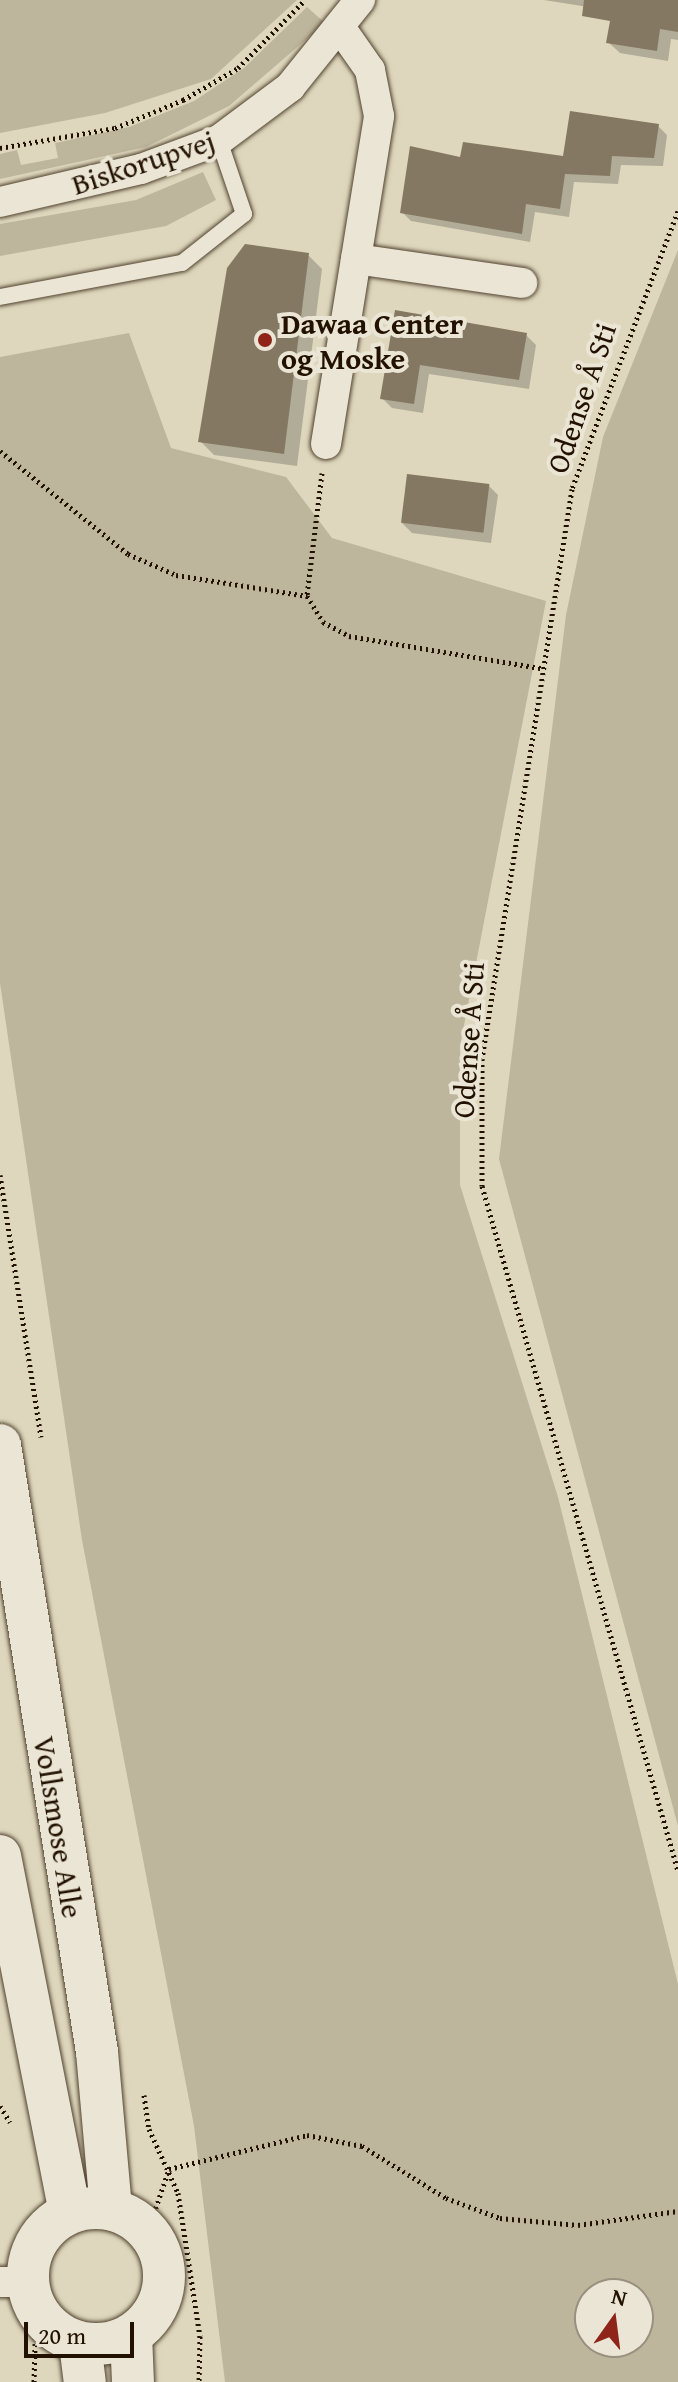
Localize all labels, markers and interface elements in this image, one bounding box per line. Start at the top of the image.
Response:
street label: Biskorupvej [67,122,219,202]
place label: Dawaa Center og Moske [281,305,463,376]
street label: Odense Å Sti [539,318,623,478]
marker: Dawaa Center og Moske [256,331,274,349]
street label: Odense Å Sti [445,961,491,1119]
street label: Vollsmose Alle [27,1734,91,1920]
north arrow [574,2278,654,2358]
text: N [608,2279,630,2314]
scale bar [28,2306,138,2356]
text: 20 m [38,2318,86,2353]

